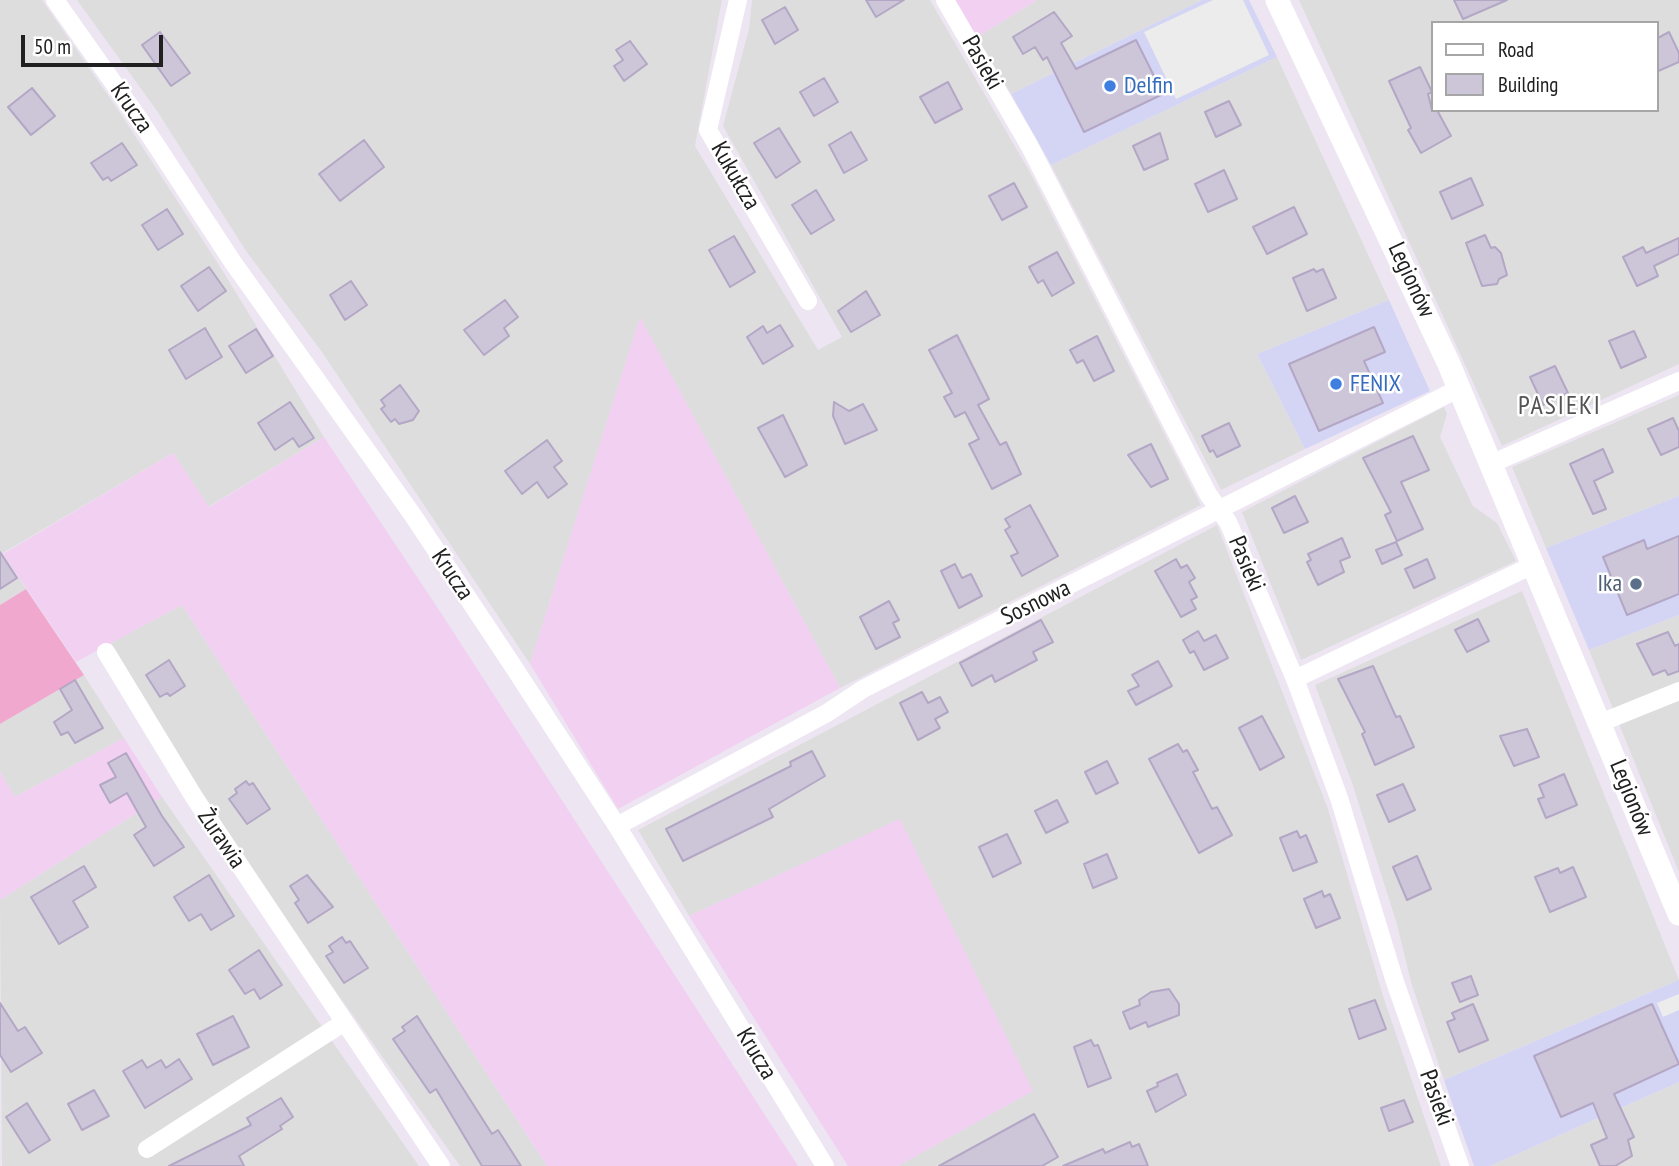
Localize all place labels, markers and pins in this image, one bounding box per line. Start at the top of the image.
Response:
place label: Delfin [1124,72,1173,100]
marker: Delfin [1102,78,1118,94]
place label: FENIX [1350,370,1401,398]
marker: FENIX [1328,376,1344,392]
place label: Ika [1597,570,1622,598]
marker: Ika [1628,576,1644,592]

